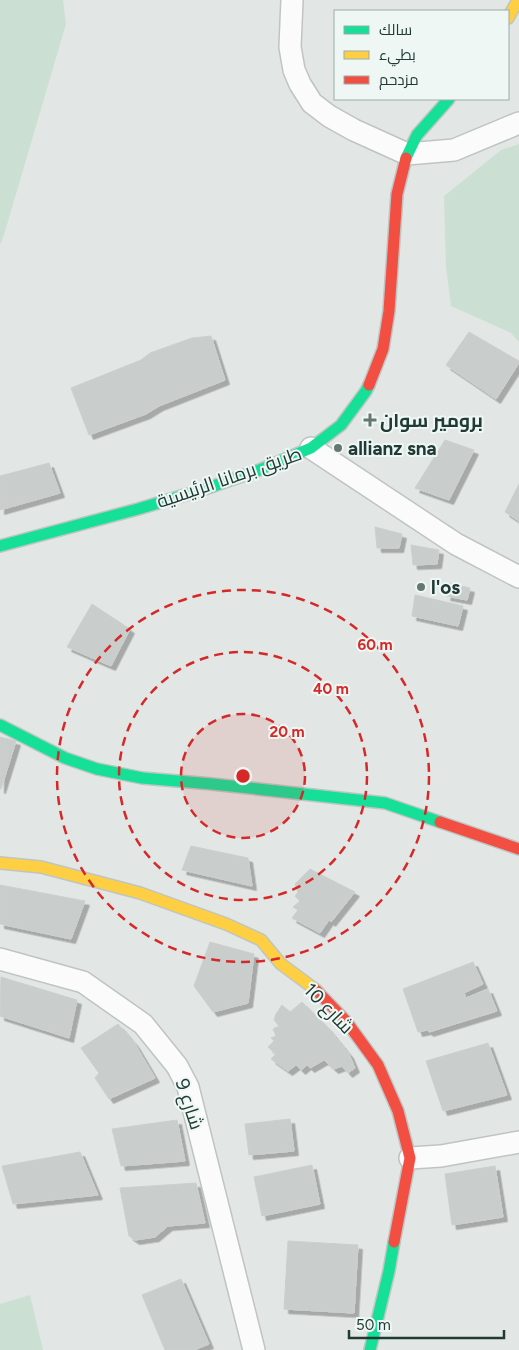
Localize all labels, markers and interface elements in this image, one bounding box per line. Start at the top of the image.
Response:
legend [334,10,509,100]
text: سالك [379,21,412,39]
text: بطيء [379,46,416,67]
text: مزدحم [379,71,419,90]
place label: برومير سوان [380,409,483,432]
marker: برومير سوان [364,414,376,426]
place label: allianz sna [348,437,437,460]
street label: طريق برمانا الرئيسية [154,442,305,514]
marker: allianz sna [332,442,344,454]
place label: l'os [431,576,460,599]
marker: l'os [415,581,427,593]
text: 60 m [357,636,393,654]
text: 40 m [313,680,349,698]
text: 20 m [269,723,305,741]
centre of rings [234,767,252,785]
street label: شارع 10 [298,978,358,1040]
street label: شارع 9 [169,1076,209,1133]
scale bar [349,1308,504,1340]
text: 50 m [356,1316,391,1334]

